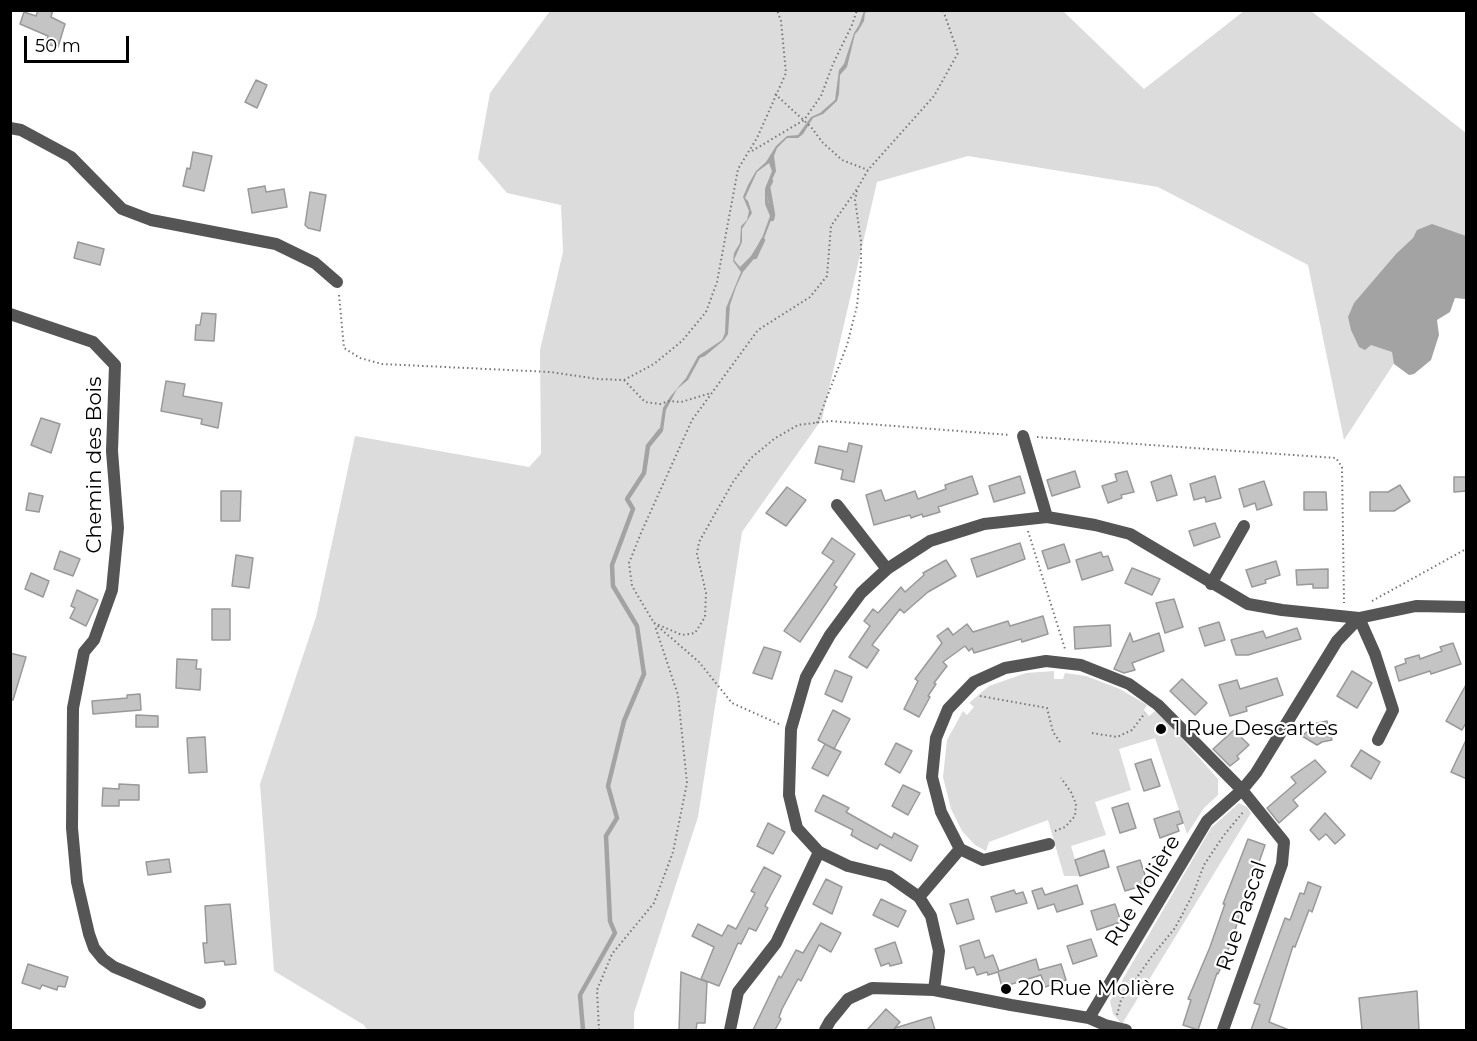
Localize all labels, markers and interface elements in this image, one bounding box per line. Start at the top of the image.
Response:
scale bar [27,24,132,62]
text: 50 m [35,35,81,57]
street label: Chemin des Bois [82,377,108,553]
place label: 1 Rue Descartes [1173,716,1338,742]
marker: 1 Rue Descartes [1154,722,1168,736]
street label: Rue Molière [1100,831,1186,951]
street label: Rue Pascal [1211,858,1273,974]
place label: 20 Rue Molière [1018,976,1175,1002]
marker: 20 Rue Molière [999,982,1013,996]

